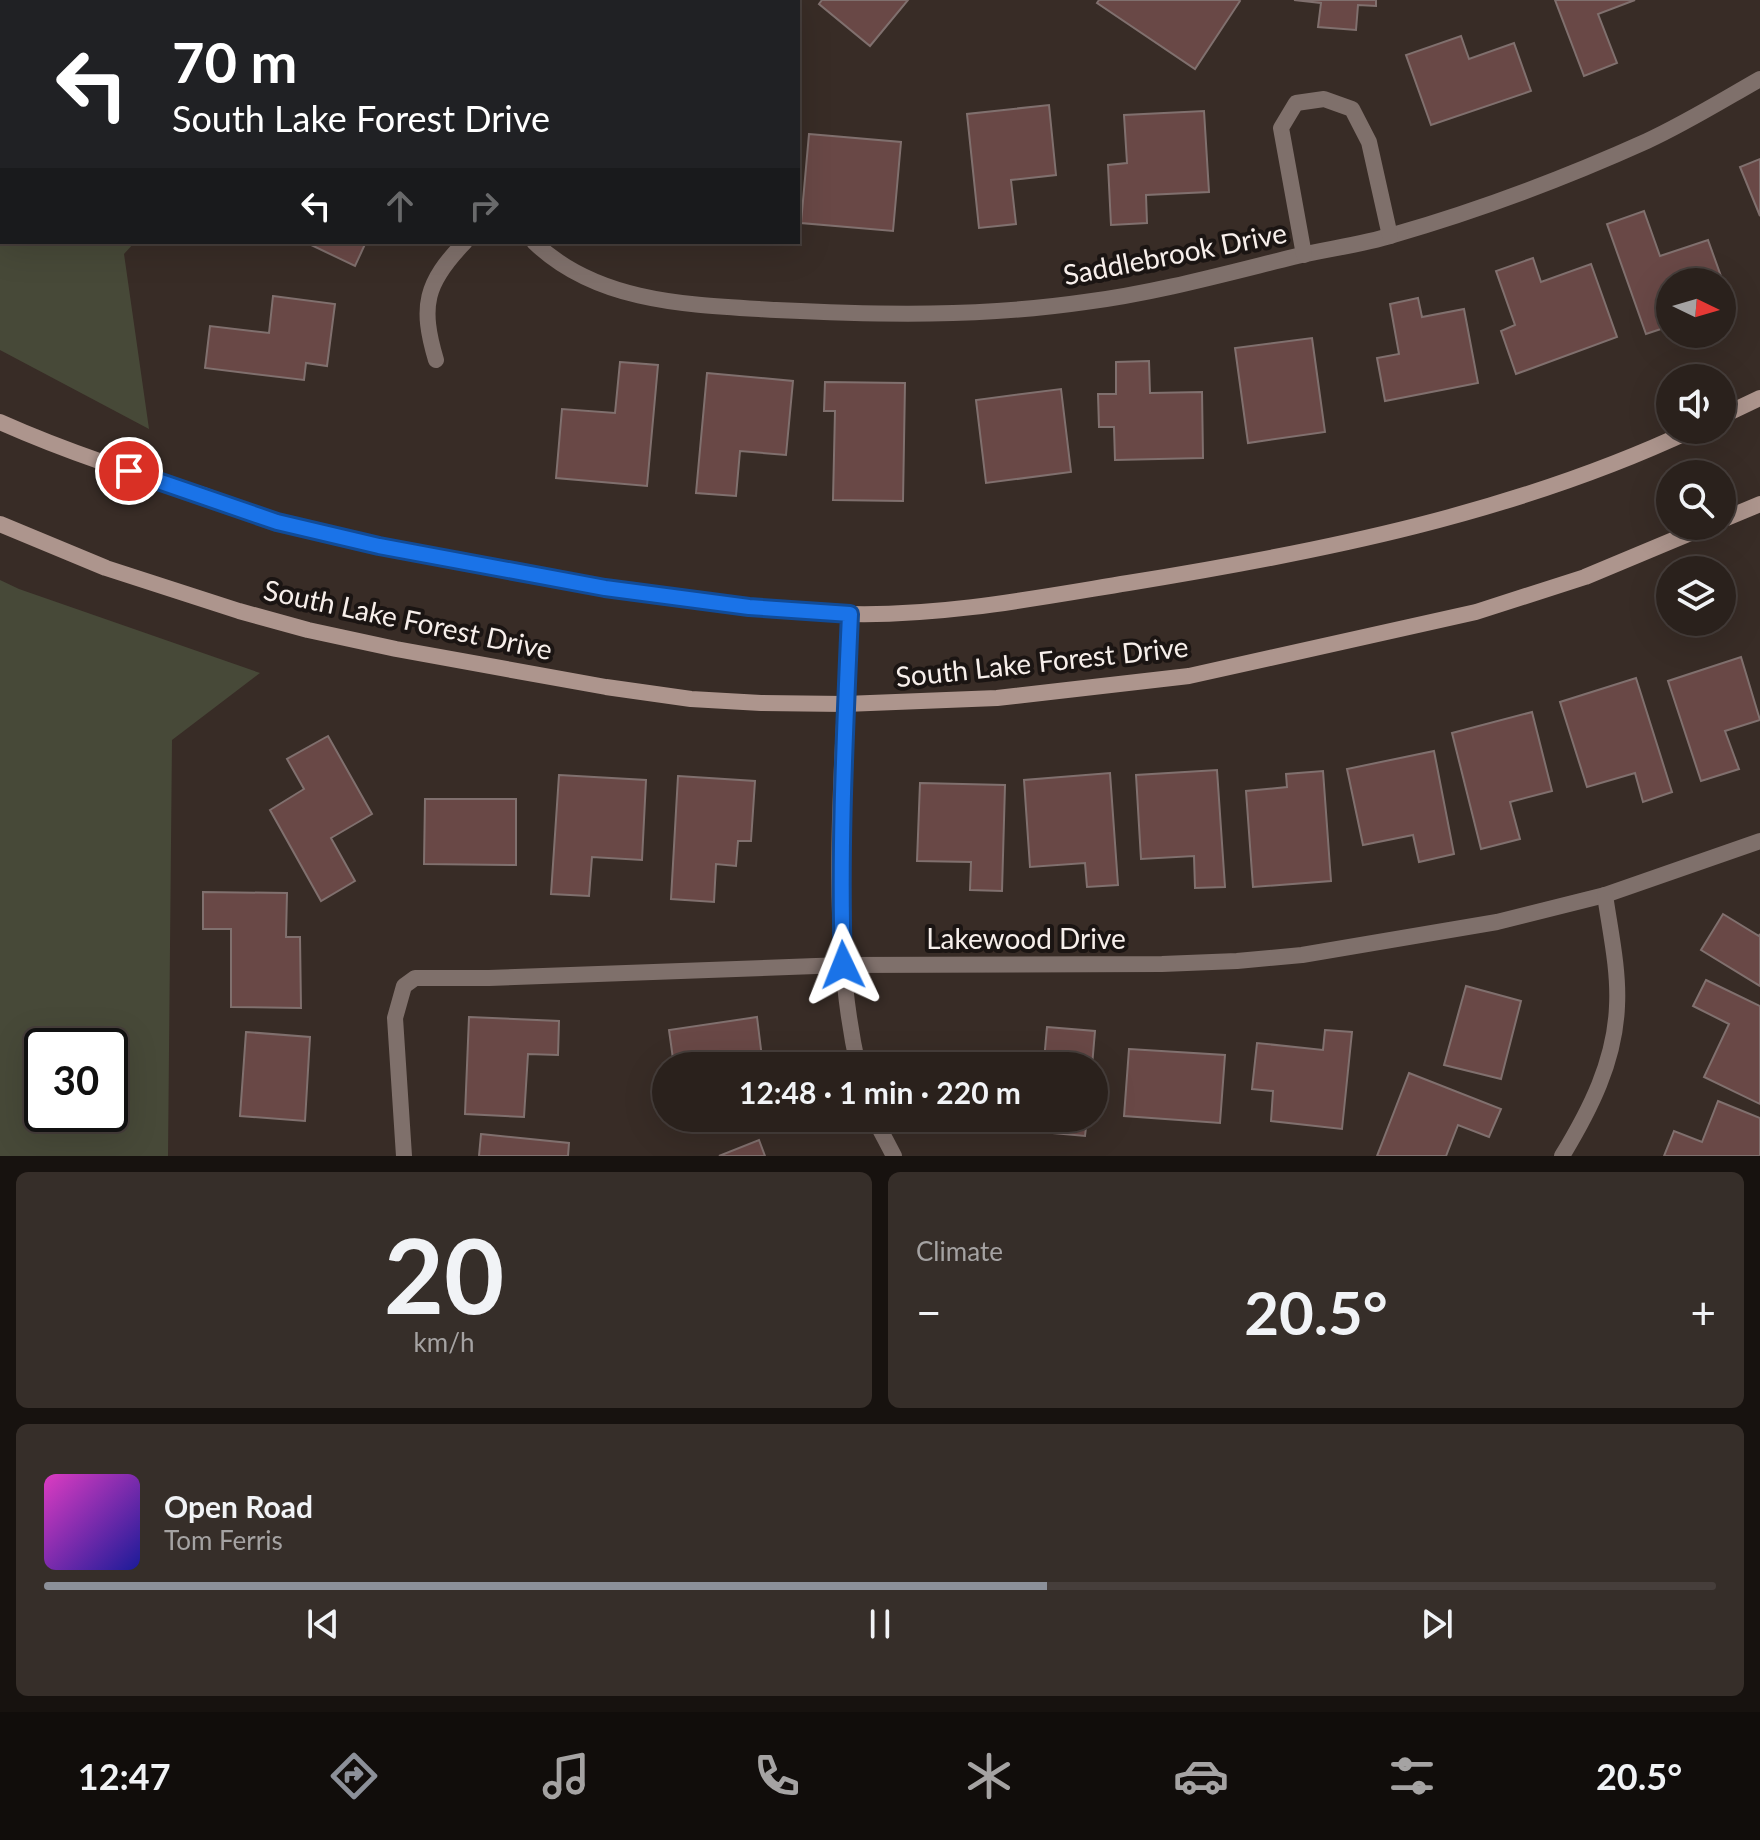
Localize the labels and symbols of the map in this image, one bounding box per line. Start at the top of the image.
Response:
street label: Saddlebrook Drive [1060,215,1289,291]
north arrow [1656,268,1736,348]
pin [95,437,163,505]
street label: South Lake Forest Drive [261,572,556,666]
street label: South Lake Forest Drive [894,629,1190,693]
street label: Lakewood Drive [926,921,1126,955]
position arrow [801,923,885,1007]
speed limit sign: 30 [24,1028,128,1132]

